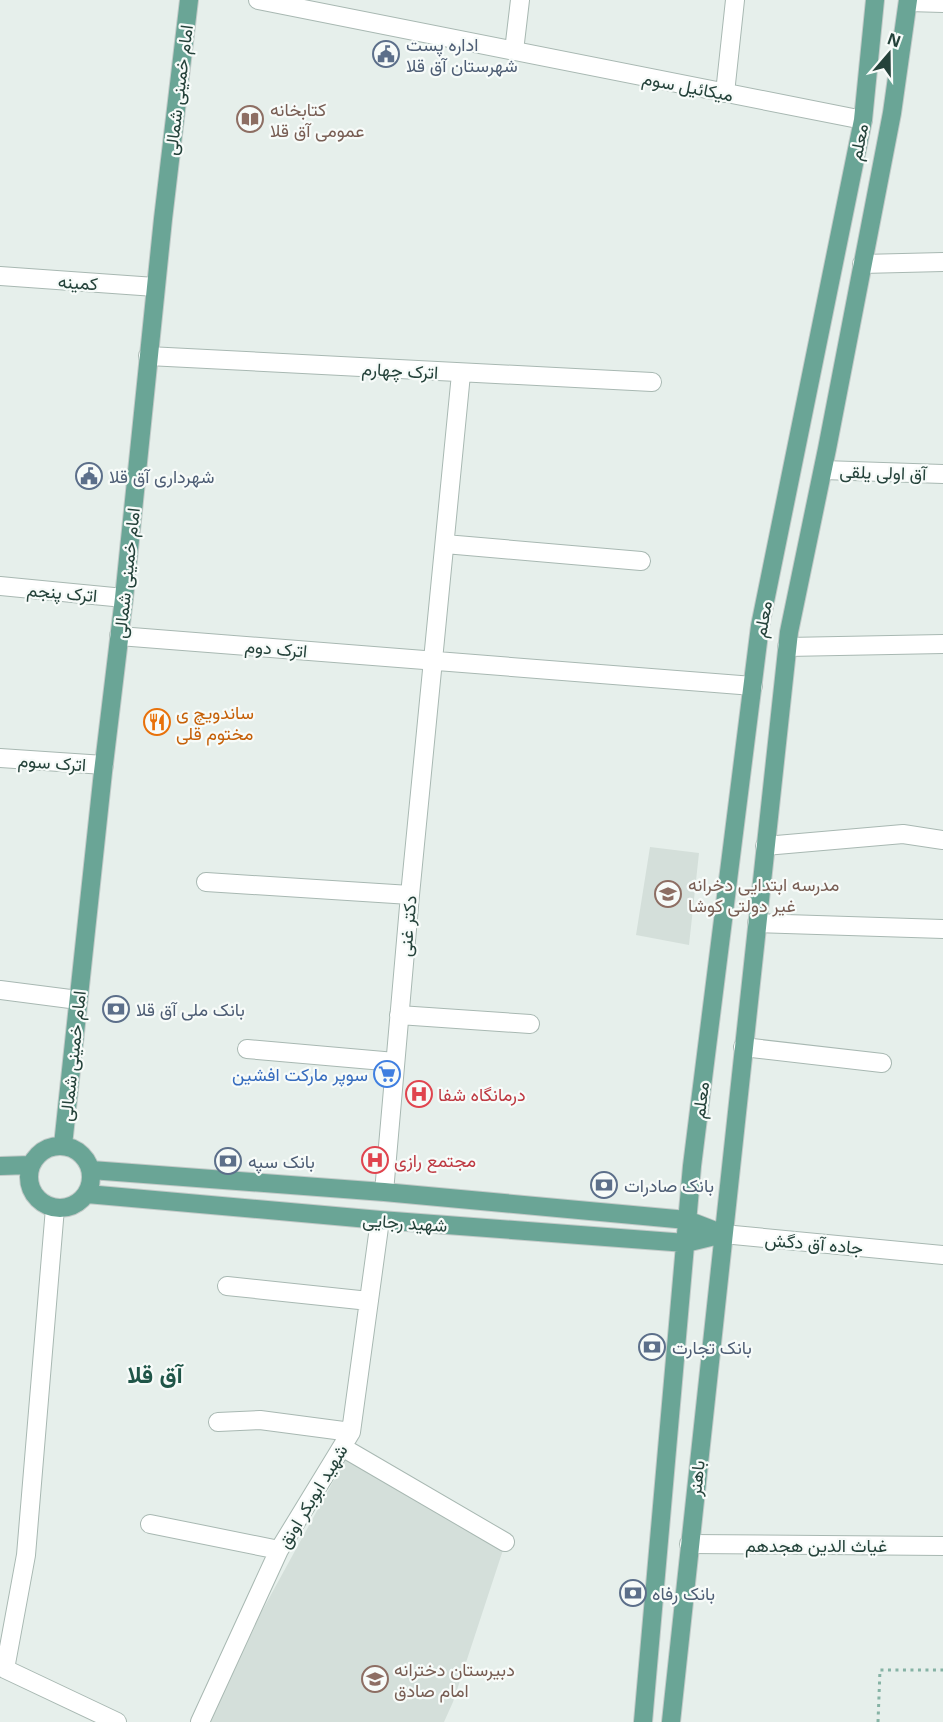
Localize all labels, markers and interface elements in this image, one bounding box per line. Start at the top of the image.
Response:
street label: امام خمینی شمالی [158,23,199,157]
north arrow [859,24,919,84]
text: N [884,27,904,52]
place label: اداره پست شهرستان آق قلا [406,32,518,77]
public building icon: اداره پست شهرستان آق قلا [371,39,401,69]
street label: میکائیل سوم [640,65,736,108]
place label: کتابخانه عمومی آق قلا [270,97,364,142]
library icon: کتابخانه عمومی آق قلا [235,104,265,134]
street label: معلم [843,122,874,163]
street label: کمینه [57,269,99,295]
street label: اترک چهارم [361,356,439,385]
street label: آق اولی یلقی [839,458,929,486]
public building icon: شهرداری آق قلا [74,461,104,491]
place label: شهرداری آق قلا [109,464,214,488]
street label: امام خمینی شمالی [107,506,146,640]
street label: اترک پنجم [26,577,98,608]
street label: معلم [747,599,778,639]
street label: اترک دوم [244,633,308,664]
place label: ساندویچ ی مختوم قلی [176,700,254,746]
restaurant icon: ساندویچ ی مختوم قلی [142,707,172,737]
street label: اترک سوم [17,748,87,777]
place label: مدرسه ابتدایی دخرانه غیر دولتی کوشا [688,872,839,917]
school or university icon: مدرسه ابتدایی دخرانه غیر دولتی کوشا [653,879,683,909]
street label: دکتر غنی [392,894,422,958]
street label: امام خمینی شمالی [53,989,92,1123]
bank icon: بانک ملی آق قلا [101,994,131,1024]
place label: بانک ملی آق قلا [136,997,245,1021]
supermarket icon: سوپر مارکت افشین [372,1059,402,1089]
place label: سوپر مارکت افشین [232,1062,368,1087]
hospital icon: درمانگاه شفا [404,1079,434,1109]
street label: معلم [686,1080,715,1120]
place label: درمانگاه شفا [438,1082,526,1106]
hospital icon: مجتمع رازی [360,1145,390,1175]
bank icon: بانک سپه [213,1146,243,1176]
place label: مجتمع رازی [394,1148,476,1173]
place label: بانک سپه [248,1149,315,1174]
bank icon: بانک صادرات [589,1170,619,1200]
place label: بانک صادرات [624,1173,714,1197]
street label: شهید رجایی [362,1207,448,1237]
street label: جاده آق دگش [764,1227,864,1259]
bank icon: بانک تجارت [637,1332,667,1362]
place label: بانک تجارت [672,1335,752,1359]
district label: آق قلا [127,1357,185,1390]
street label: شهید ابوبکر اونق [272,1440,352,1552]
street label: باهنر [682,1459,710,1498]
street label: غیاث الدین هجدهم [745,1533,887,1558]
bank icon: بانک رفاه [618,1578,648,1608]
place label: بانک رفاه [652,1581,715,1605]
place label: دبیرستان دخترانه امام صادق [394,1657,515,1703]
school or university icon: دبیرستان دخترانه امام صادق [360,1664,390,1694]

